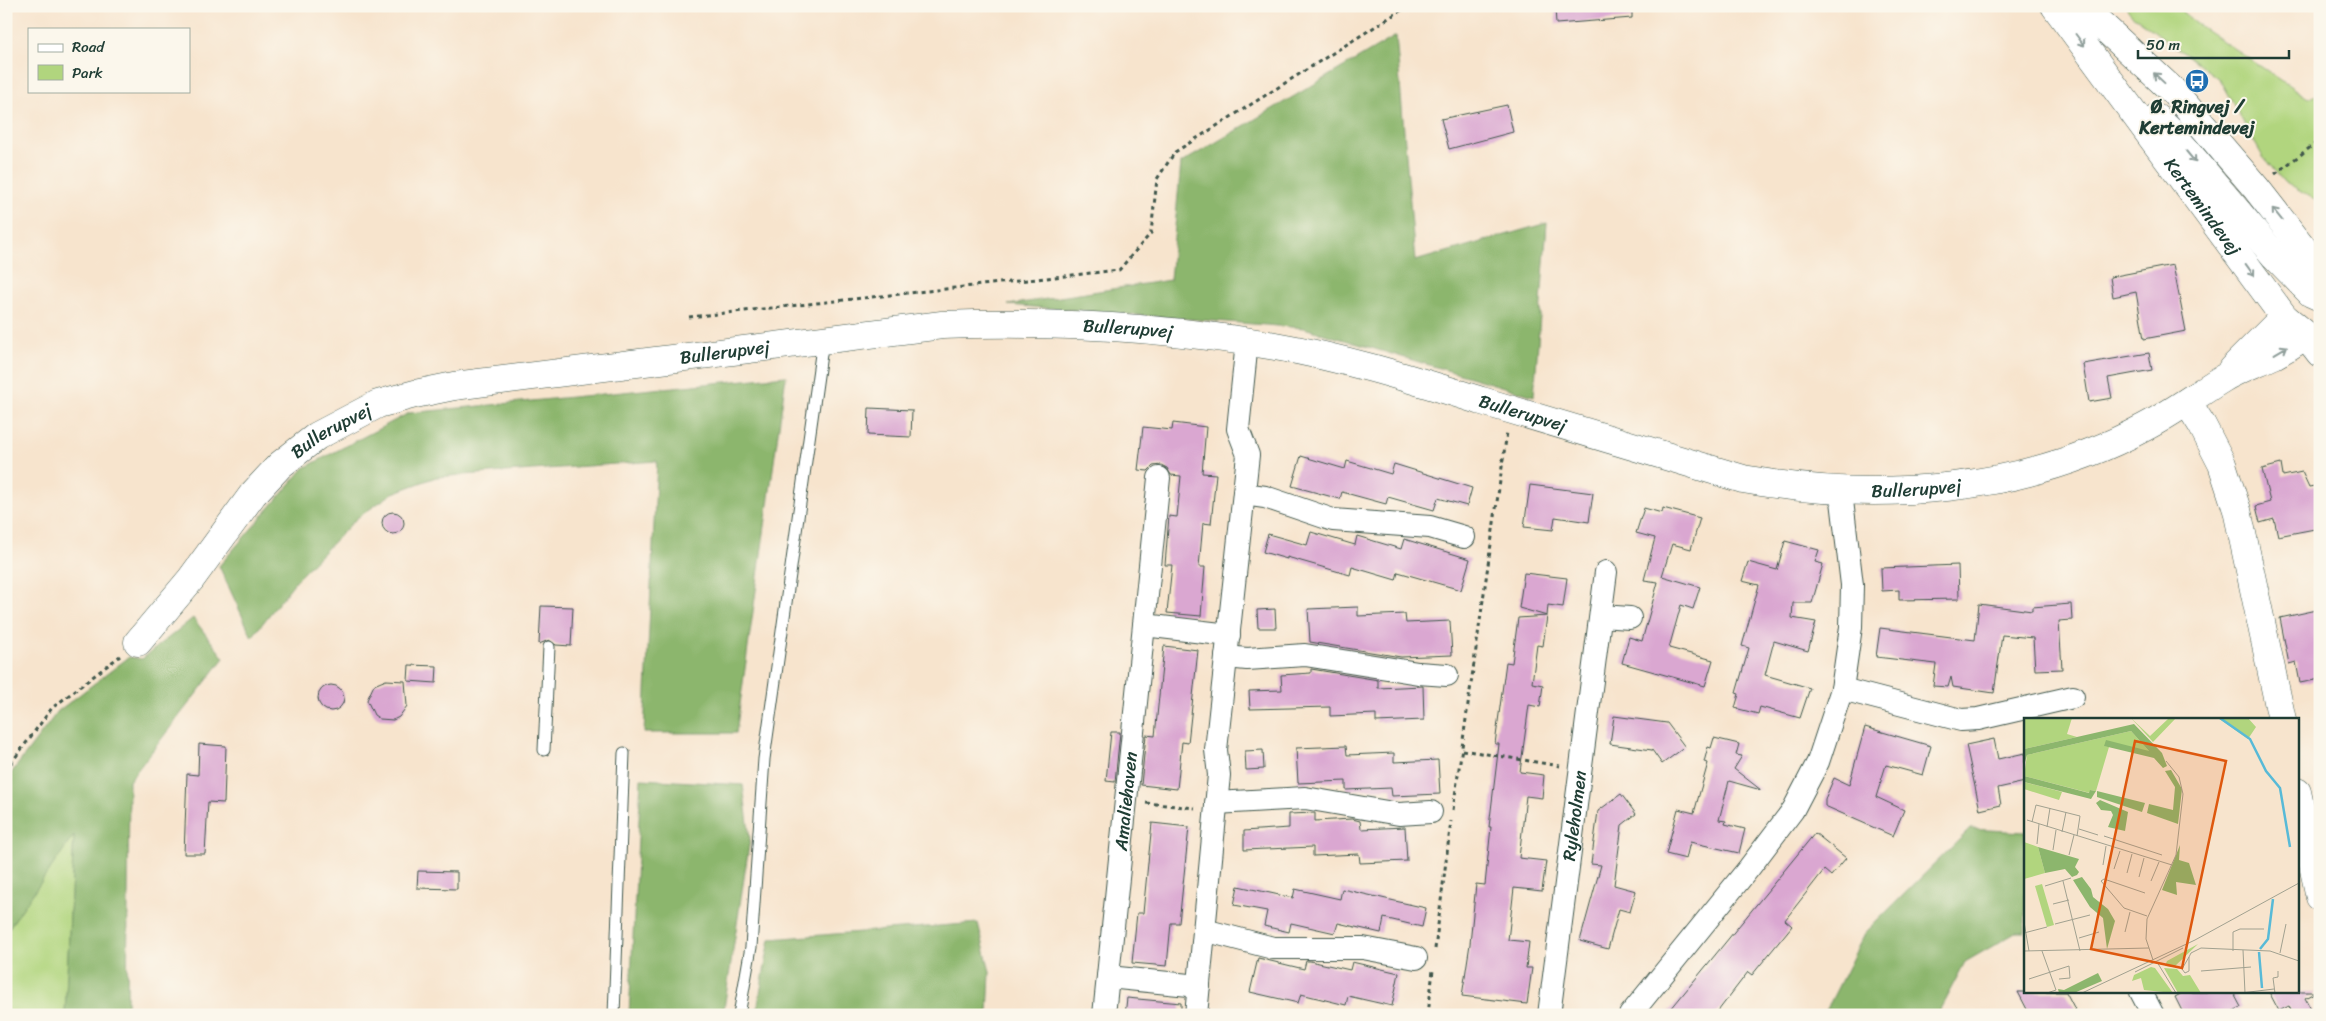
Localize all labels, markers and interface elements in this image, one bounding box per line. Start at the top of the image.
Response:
legend [28,28,190,92]
scale bar [2138,28,2290,60]
text: 50 m [2146,32,2181,58]
one-way arrow [2075,33,2086,47]
text: Road [72,34,105,60]
text: Park [72,60,103,86]
bus stop icon: Ø. Ringvej / Kertemindevej [2184,68,2210,94]
one-way arrow [2152,72,2165,84]
place label: Ø. Ringvej / Kertemindevej [2138,91,2256,144]
one-way arrow [2186,150,2197,163]
street label: Kertemindevej [2156,151,2250,263]
one-way arrow [2272,207,2282,221]
one-way arrow [2245,263,2255,277]
street label: Bullerupvej [1082,310,1175,348]
street label: Bullerupvej [678,331,772,374]
one-way arrow [2274,345,2288,355]
street label: Bullerupvej [1475,385,1571,442]
street label: Bullerupvej [283,394,378,467]
street label: Bullerupvej [1871,469,1964,507]
inset map [2024,718,2298,994]
street label: Amaliehaven [1105,750,1147,853]
street label: Ryleholmen [1553,768,1596,863]

